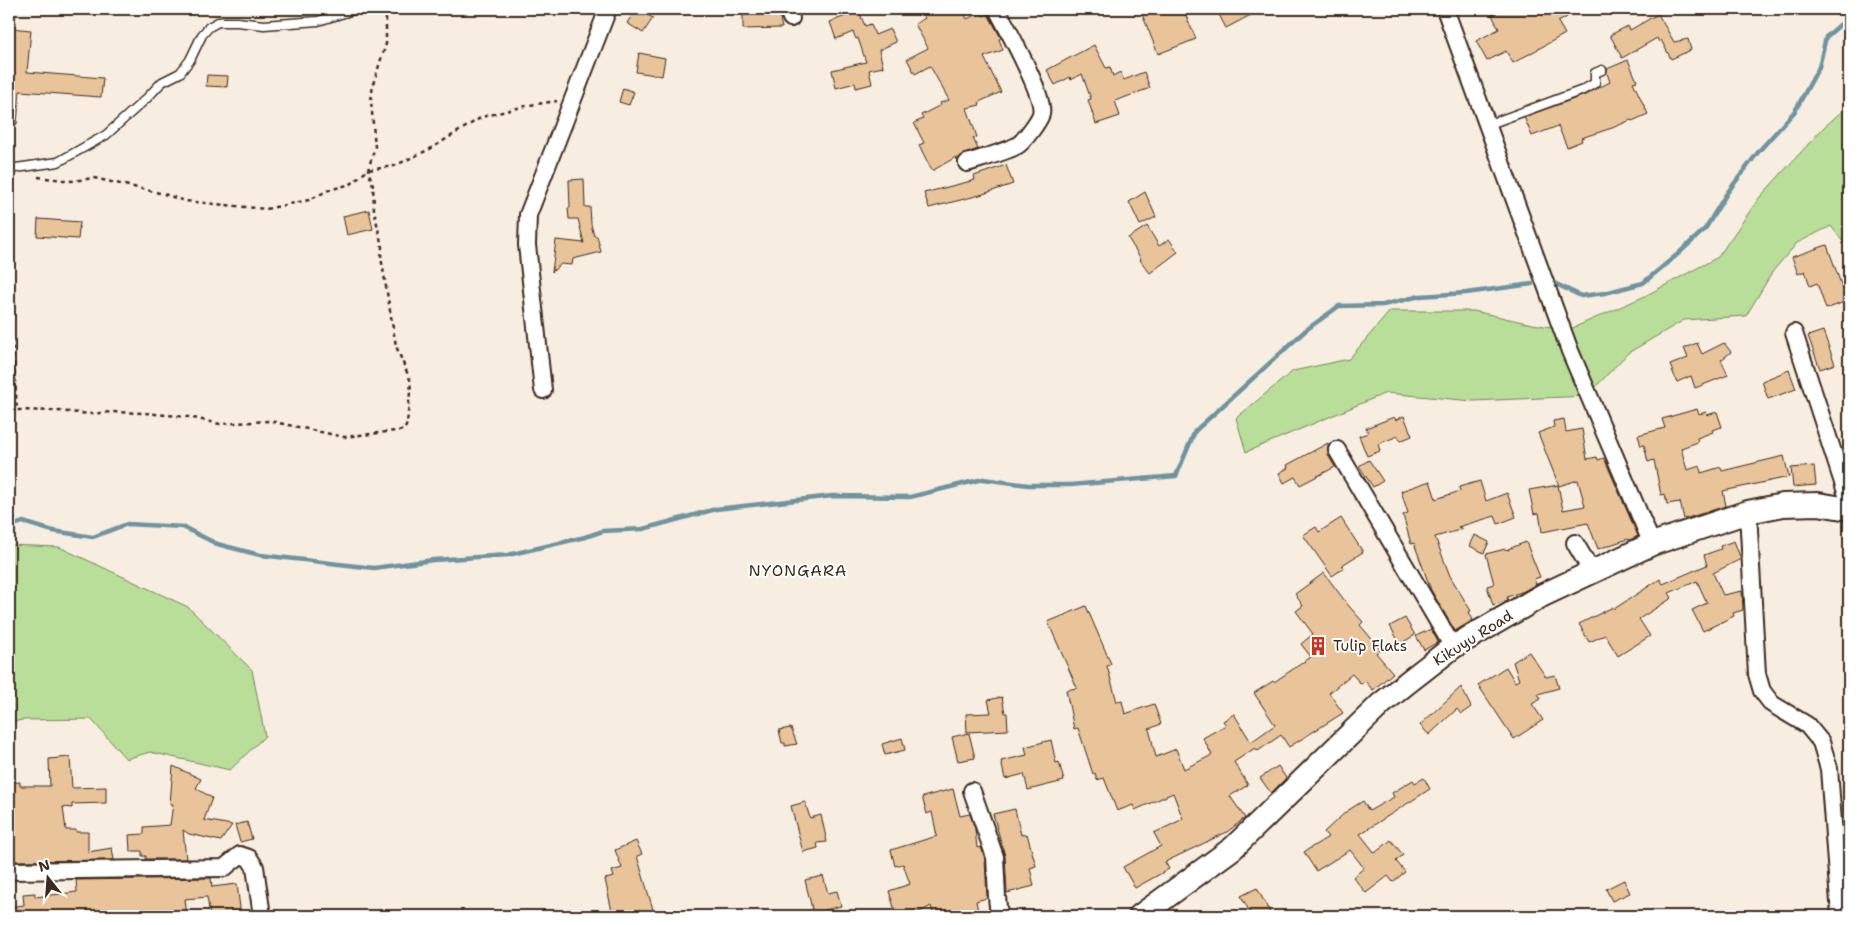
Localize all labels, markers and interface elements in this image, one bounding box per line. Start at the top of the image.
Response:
district label: NYONGARA [749,560,847,581]
street label: Kikuyu Road [1429,605,1517,670]
building icon: Tulip Flats [1307,635,1329,657]
place label: Tulip Flats [1333,636,1407,656]
north arrow [22,852,72,902]
text: N [36,855,52,876]

